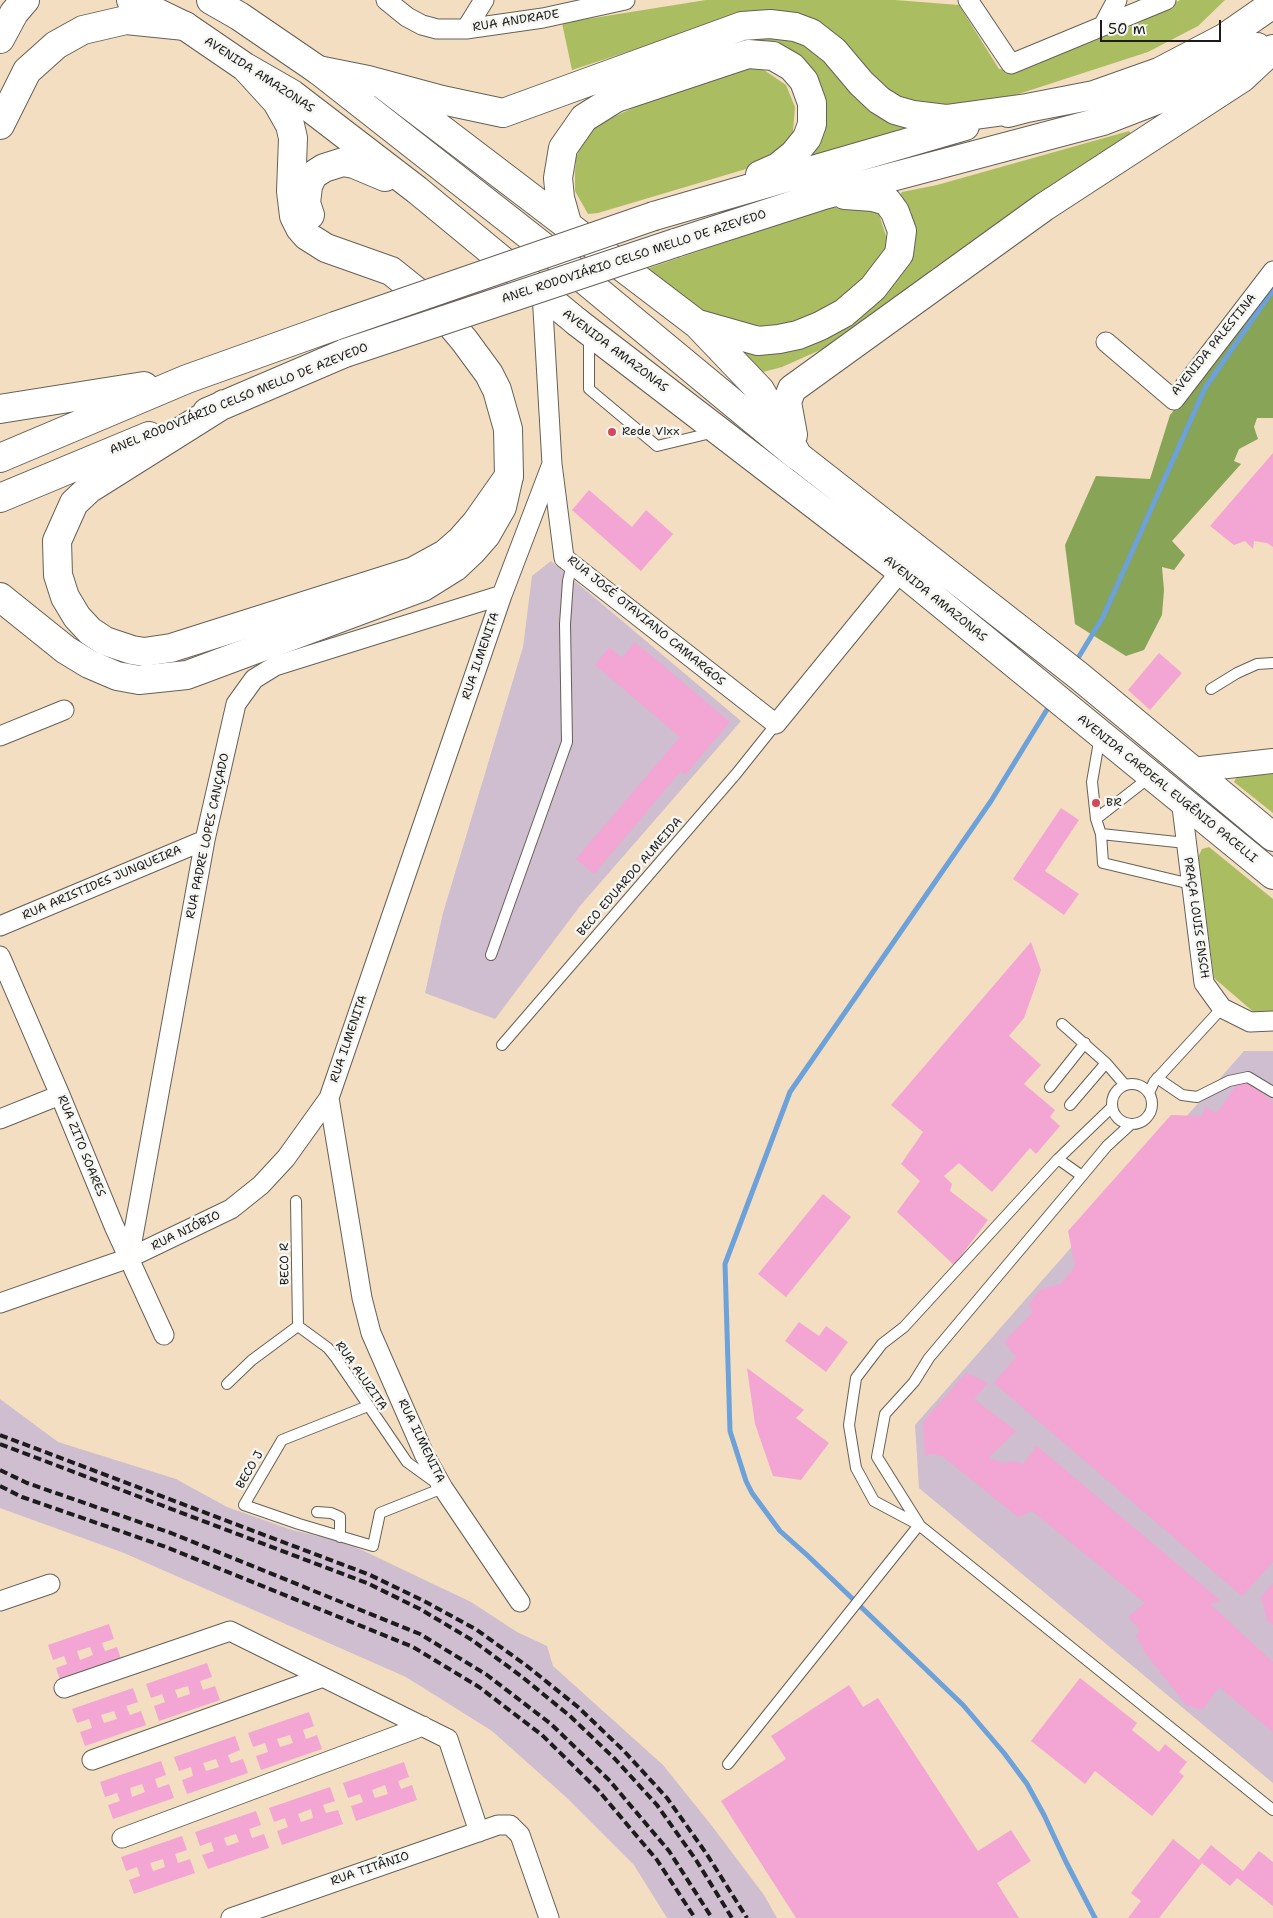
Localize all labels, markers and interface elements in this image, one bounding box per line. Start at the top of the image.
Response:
street label: RUA ANDRADE [472,7,560,35]
scale bar [1103,10,1224,42]
text: 50 m [1108,19,1146,39]
street label: AVENIDA AMAZONAS [201,34,317,116]
street label: ANEL RODOVIÁRIO CELSO MELLO DE AZEVEDO [500,207,768,307]
street label: AVENIDA PALESTINA [1169,291,1259,399]
street label: AVENIDA AMAZONAS [559,307,671,395]
street label: ANEL RODOVIÁRIO CELSO MELLO DE AZEVEDO [108,340,370,458]
place label: Rede Vixx [622,425,679,439]
marker: Rede Vixx [606,426,618,438]
street label: RUA JOSÉ OTAVIANO CAMARGOS [564,553,728,689]
street label: AVENIDA AMAZONAS [881,553,989,645]
street label: RUA ILMENITA [459,610,503,702]
street label: AVENIDA CARDEAL EUGÊNIO PACELLI [1074,712,1260,866]
street label: RUA PADRE LOPES CANÇADO [183,752,233,920]
place label: BR [1106,796,1122,810]
marker: BR [1090,797,1102,809]
street label: BECO EDUARDO ALMEIDA [574,815,686,939]
street label: RUA ARISTIDES JUNQUEIRA [20,843,184,923]
street label: PRAÇA LOUIS ENSCH [1180,856,1212,980]
street label: RUA ILMENITA [327,993,371,1085]
street label: RUA ZITO SOARES [54,1093,108,1199]
street label: RUA NIÓBIO [149,1208,223,1254]
street label: BECO R [277,1243,293,1285]
street label: RUA ALUZITA [332,1339,390,1413]
street label: RUA ILMENITA [394,1397,448,1485]
street label: BECO J [233,1449,267,1491]
street label: RUA TITÂNIO [329,1849,411,1889]

